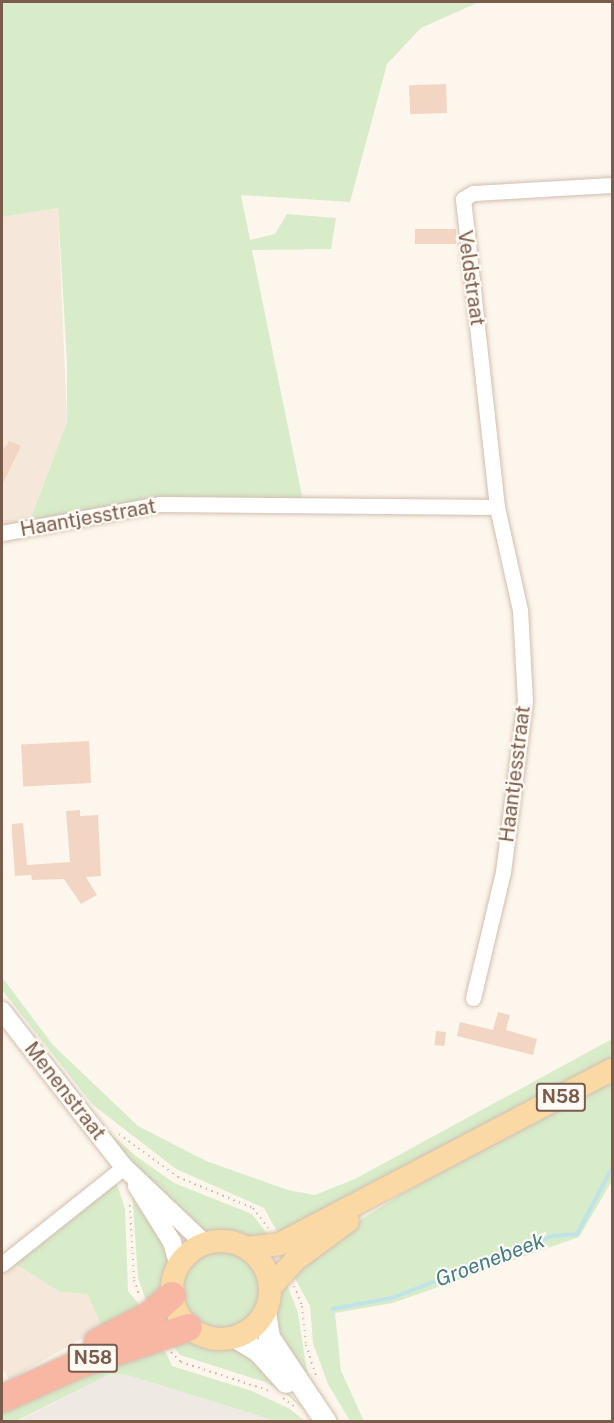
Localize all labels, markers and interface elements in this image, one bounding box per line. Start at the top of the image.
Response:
street label: Veldstraat [452,229,490,327]
street label: Haantjesstraat [18,494,158,542]
street label: Haantjesstraat [495,704,535,844]
street label: Menenstraat [19,1037,111,1145]
road number: N58 [536,1082,586,1112]
water label: Groenebeek [432,1228,548,1292]
road number: N58 [68,1343,118,1373]

